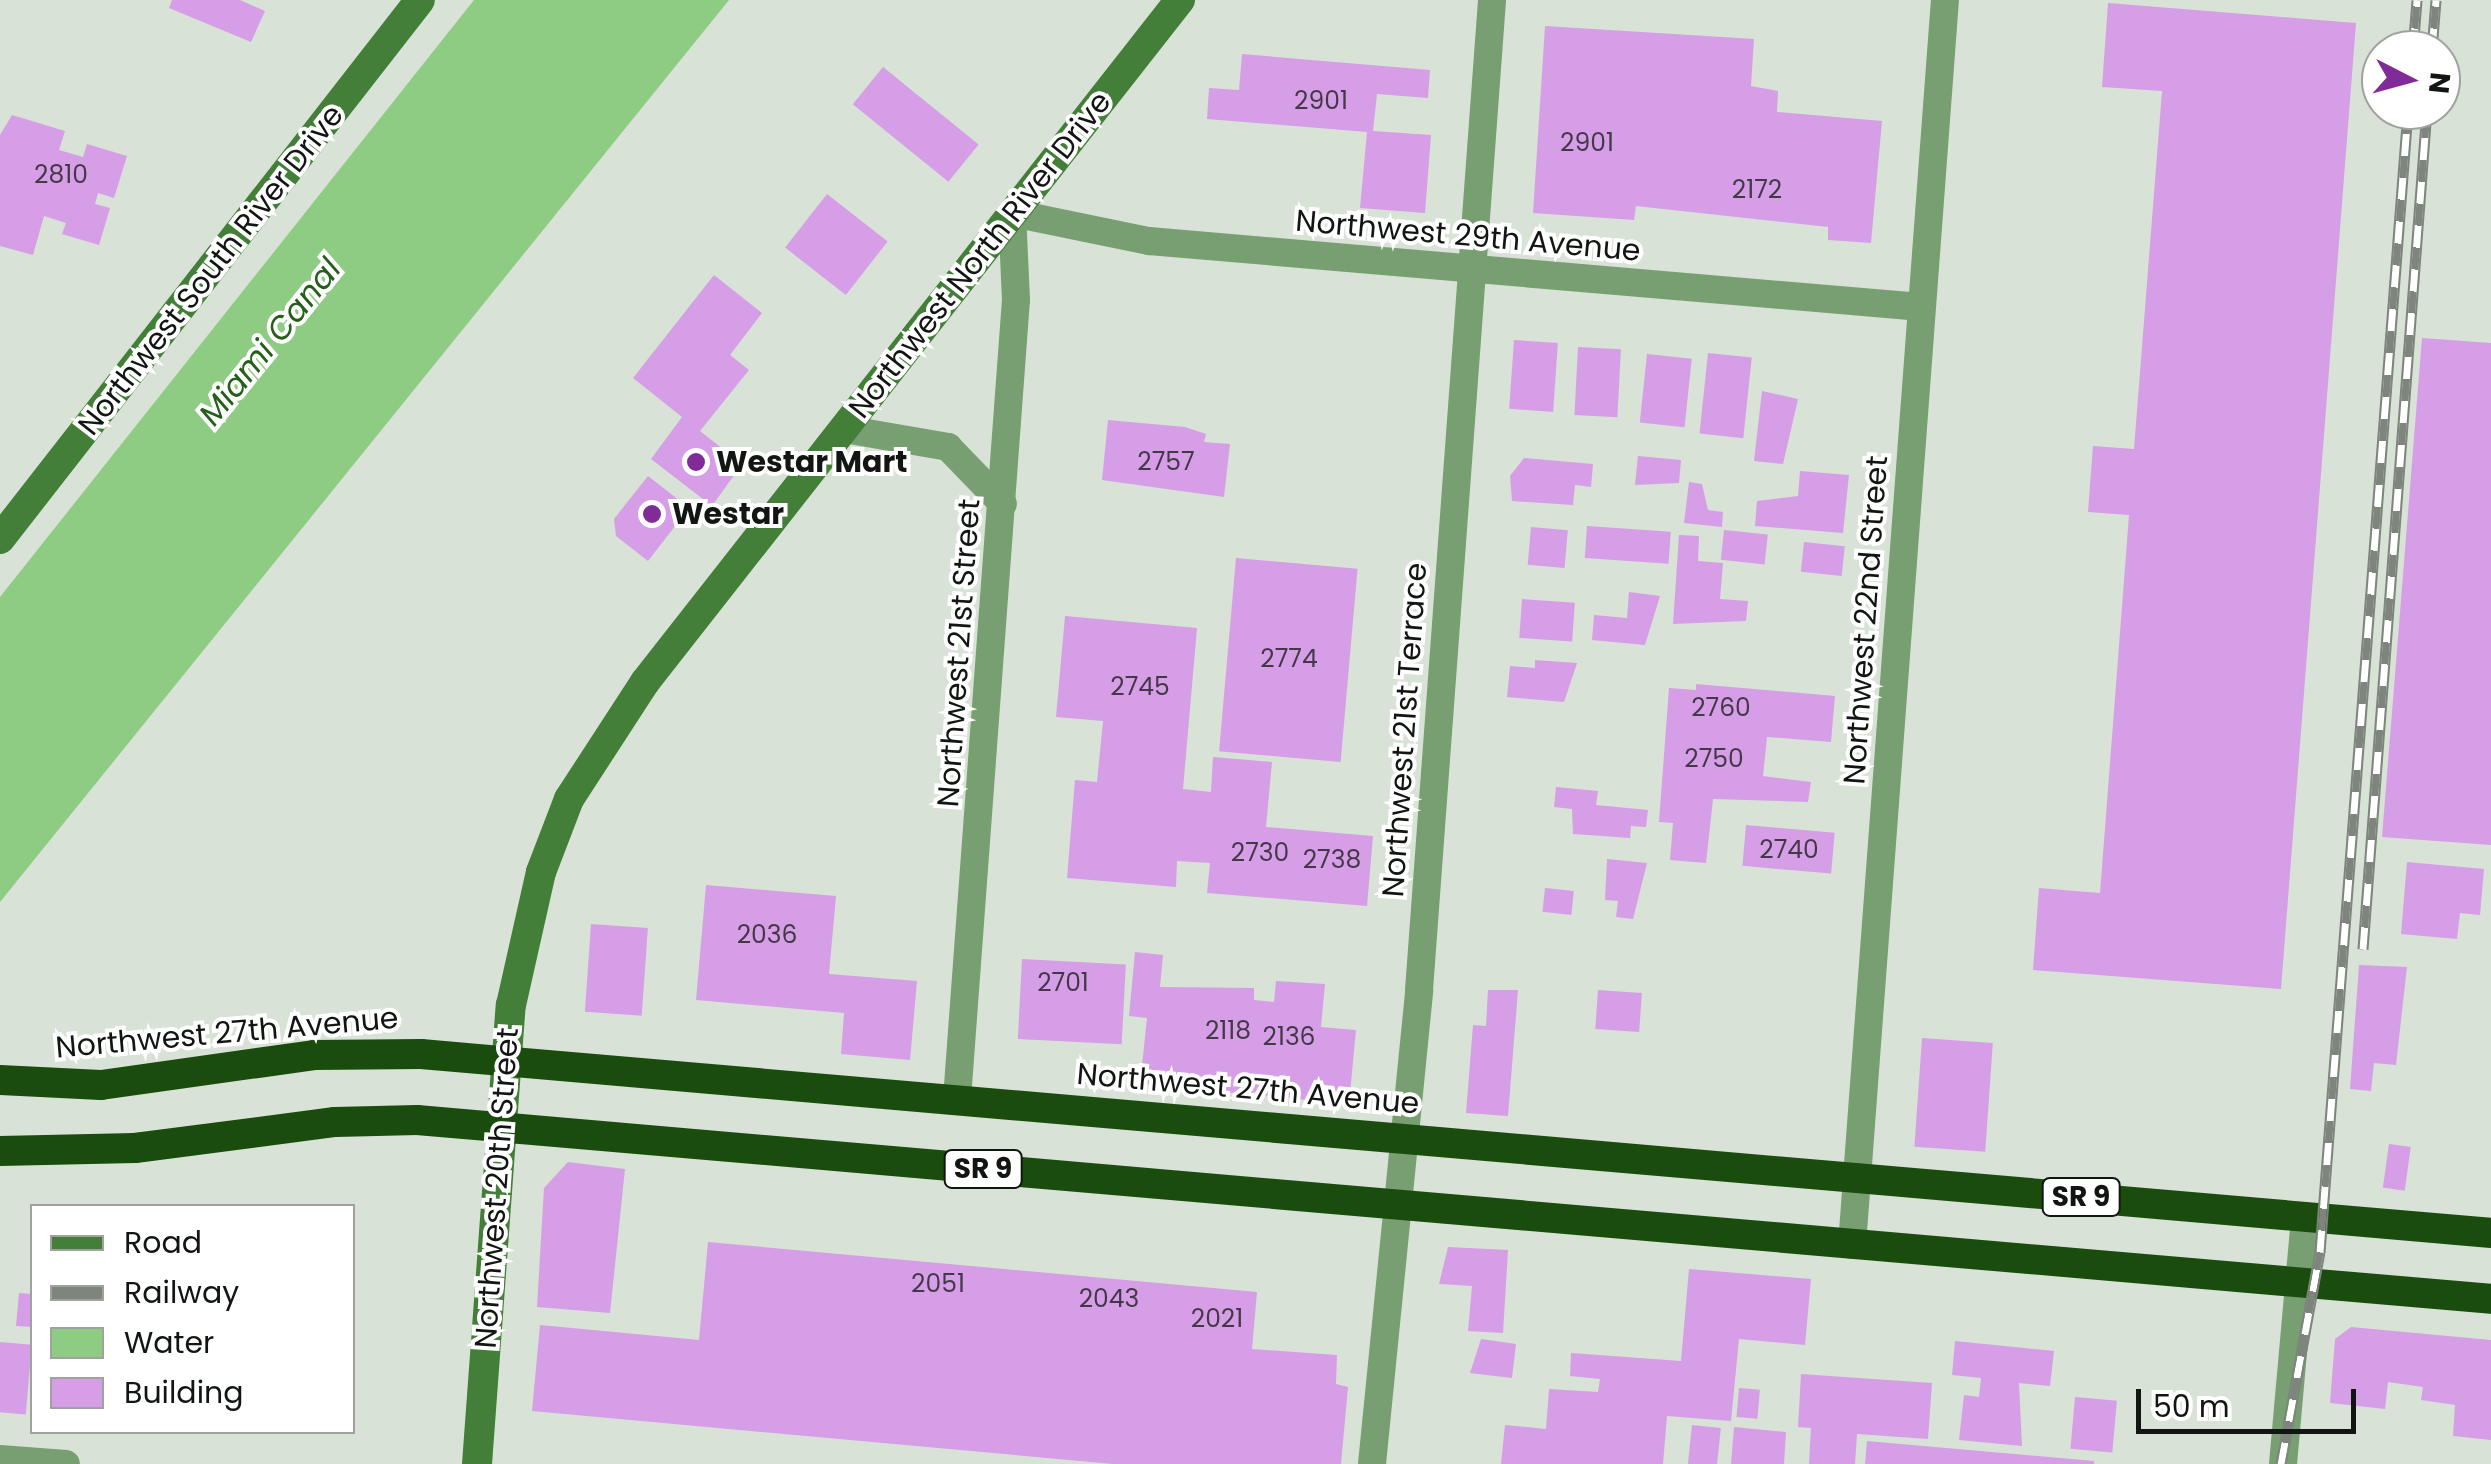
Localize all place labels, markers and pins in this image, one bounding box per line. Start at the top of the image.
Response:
place label: Westar Mart [716,444,907,480]
marker: Westar Mart [685,451,707,473]
place label: Westar [672,496,784,532]
marker: Westar [641,503,663,525]

